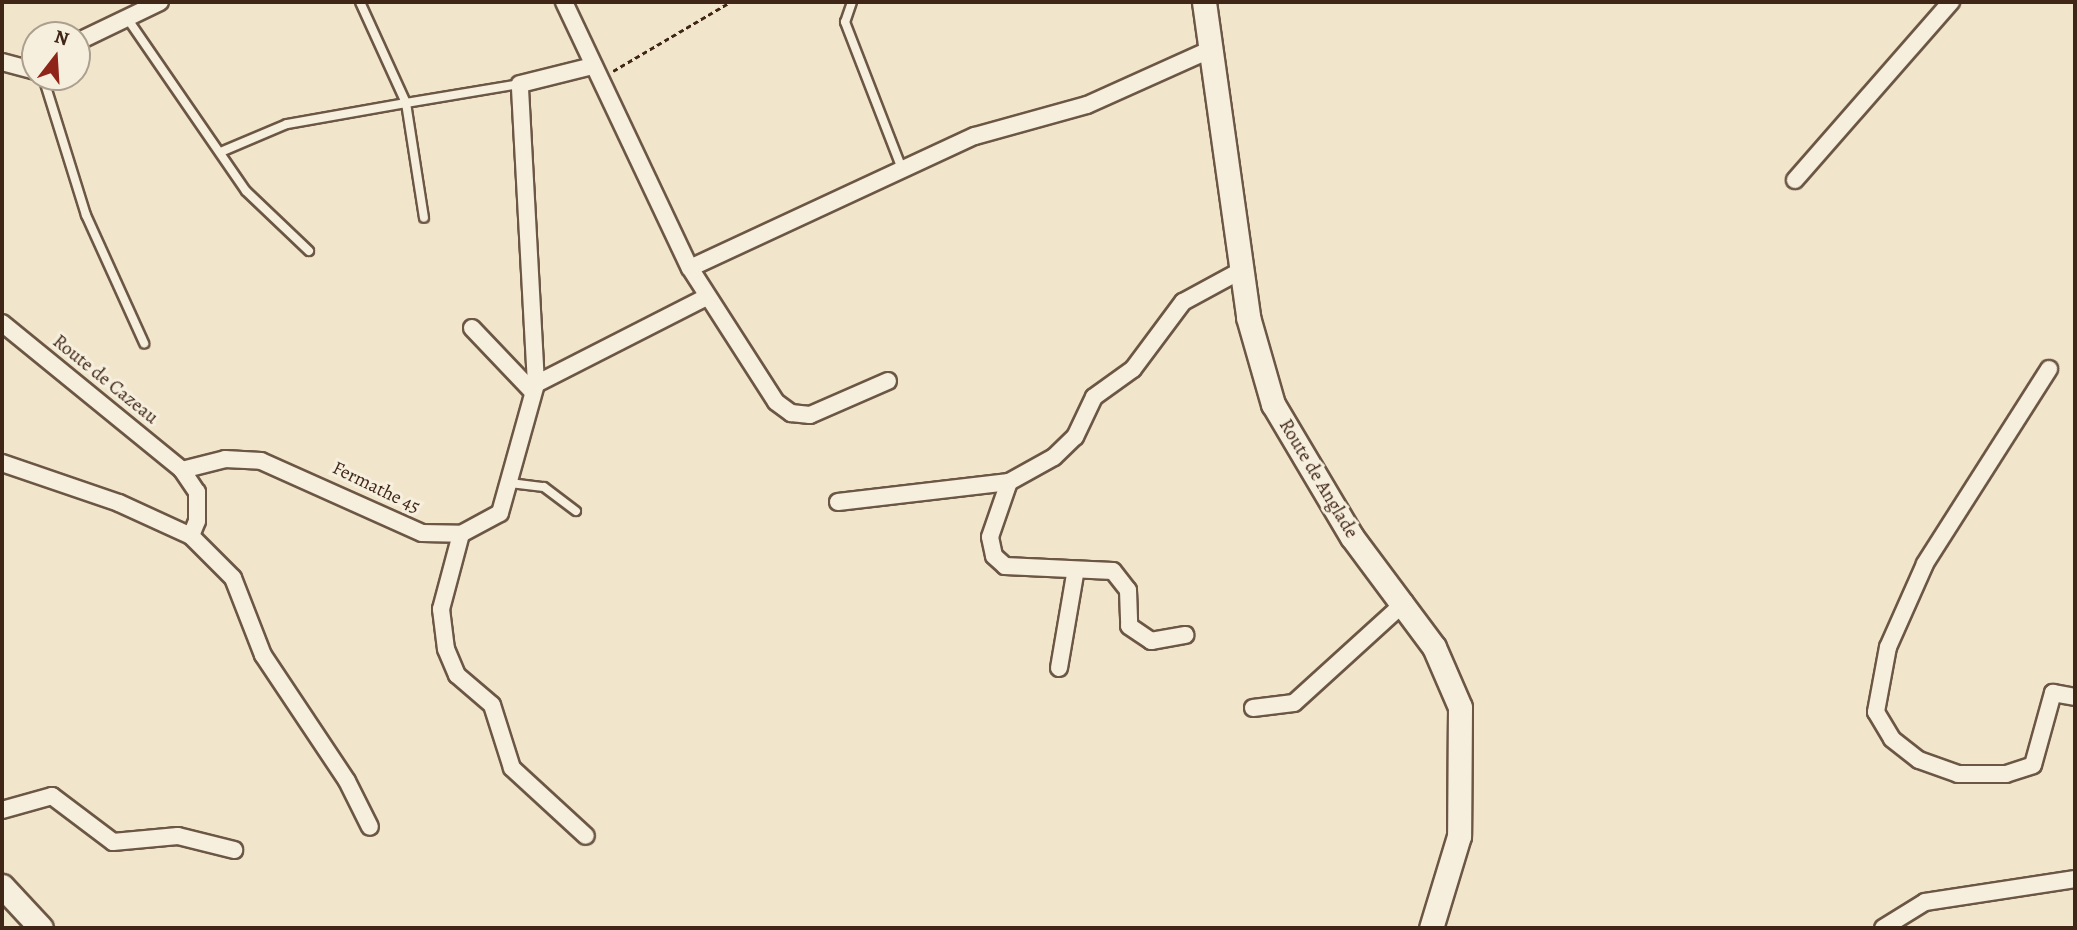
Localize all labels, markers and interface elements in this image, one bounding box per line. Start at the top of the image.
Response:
north arrow [21,21,91,91]
text: N [51,23,72,52]
street label: Route de Cazeau [48,331,162,429]
street label: Route de Anglade [1274,415,1362,543]
street label: Fermathe 45 [328,457,424,519]

